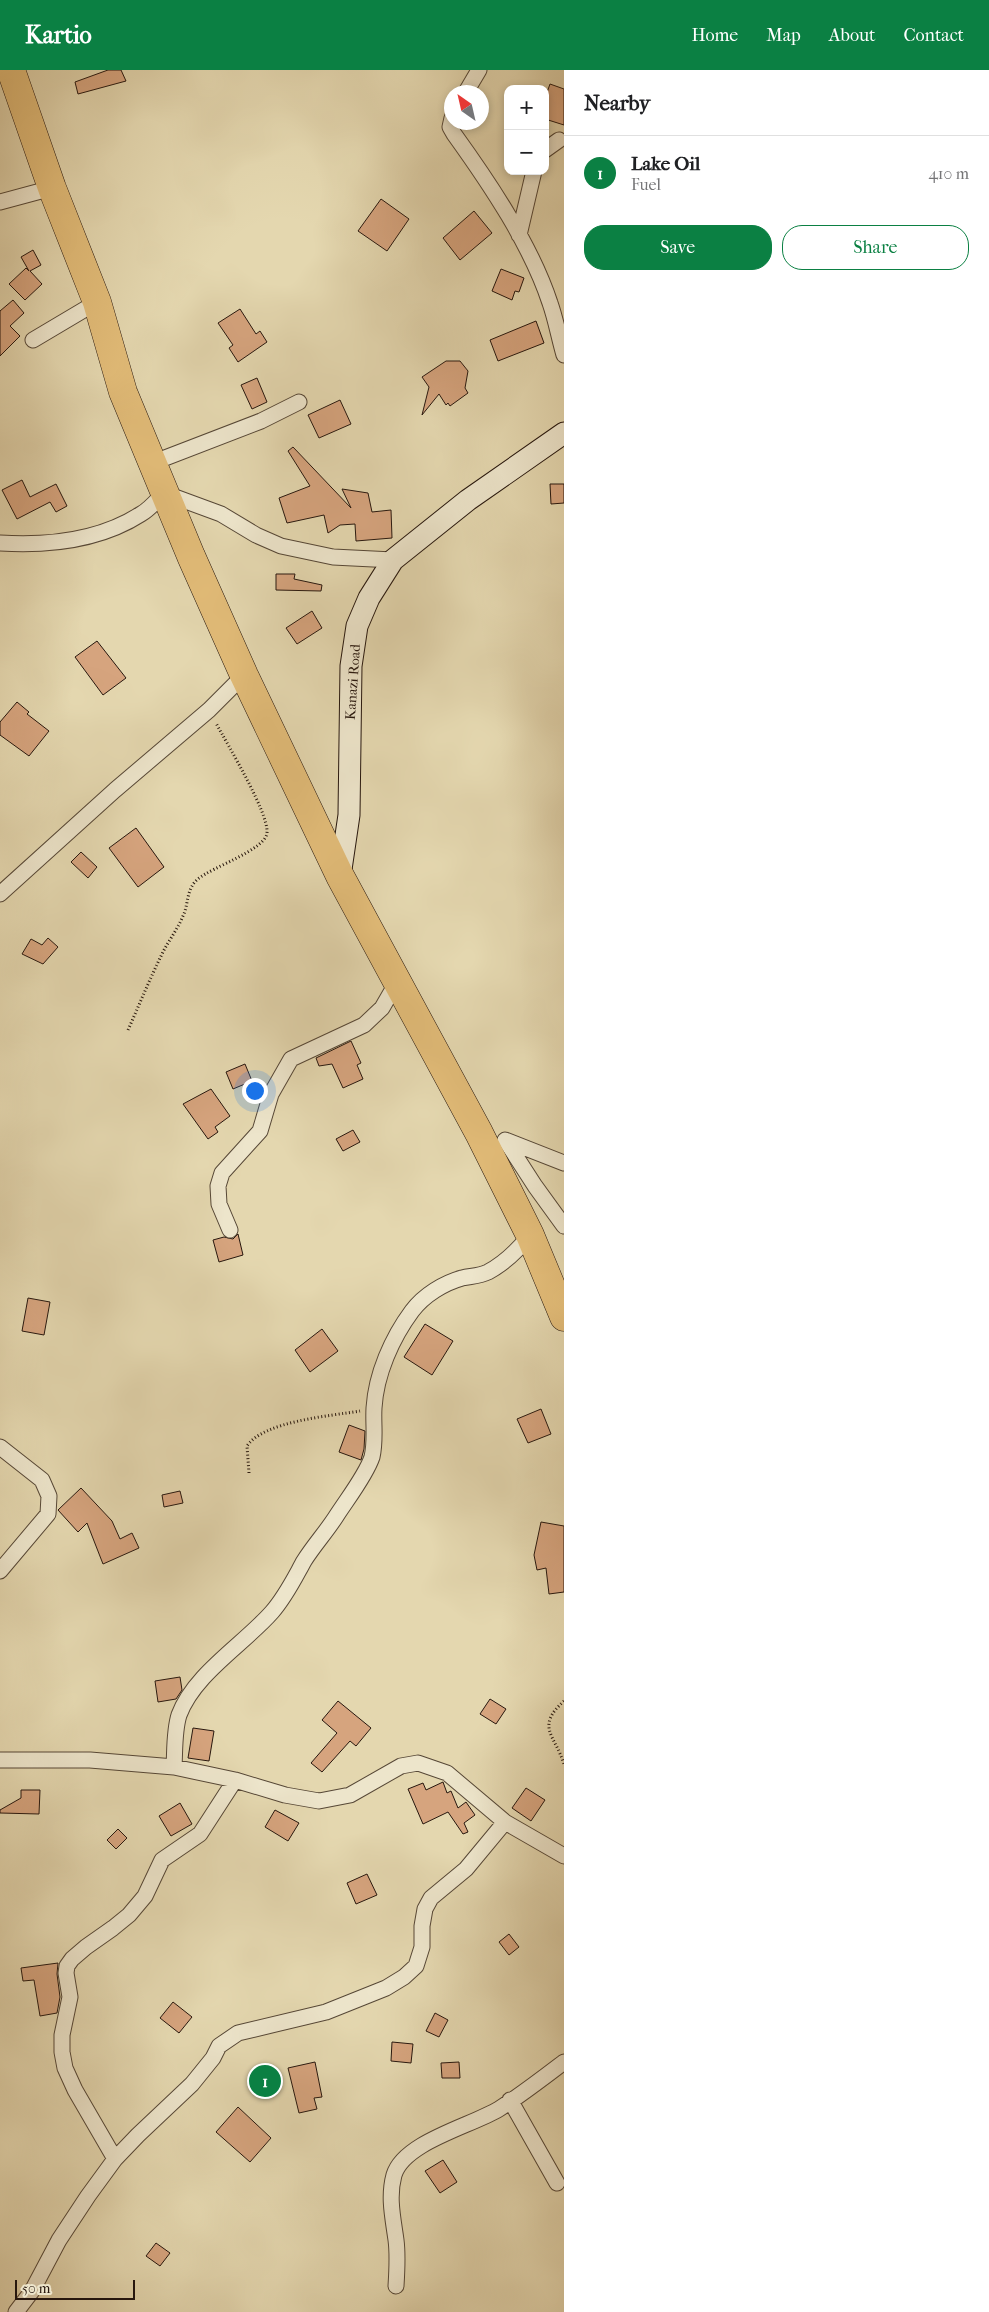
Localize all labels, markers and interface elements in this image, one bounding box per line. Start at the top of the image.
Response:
text: Kartio [25,21,92,49]
text: Home [691,25,738,46]
text: Map [766,25,801,46]
text: About [829,25,875,46]
text: Contact [903,25,964,46]
north arrow [444,85,489,130]
map controls [504,85,549,175]
button: + [504,85,549,130]
text: Nearby [584,91,650,115]
button: − [504,130,549,175]
text: Lake Oil [631,153,700,175]
text: 1 [597,164,603,183]
text: 410 m [928,164,969,183]
text: Fuel [631,175,661,194]
button: Save [584,225,772,270]
button: Share [782,225,969,270]
street label: Kanazi Road [342,643,364,720]
your location [242,1078,268,1104]
pin: 1 [249,2062,281,2100]
scale bar [15,2277,135,2300]
text: 50 m [22,2280,50,2297]

